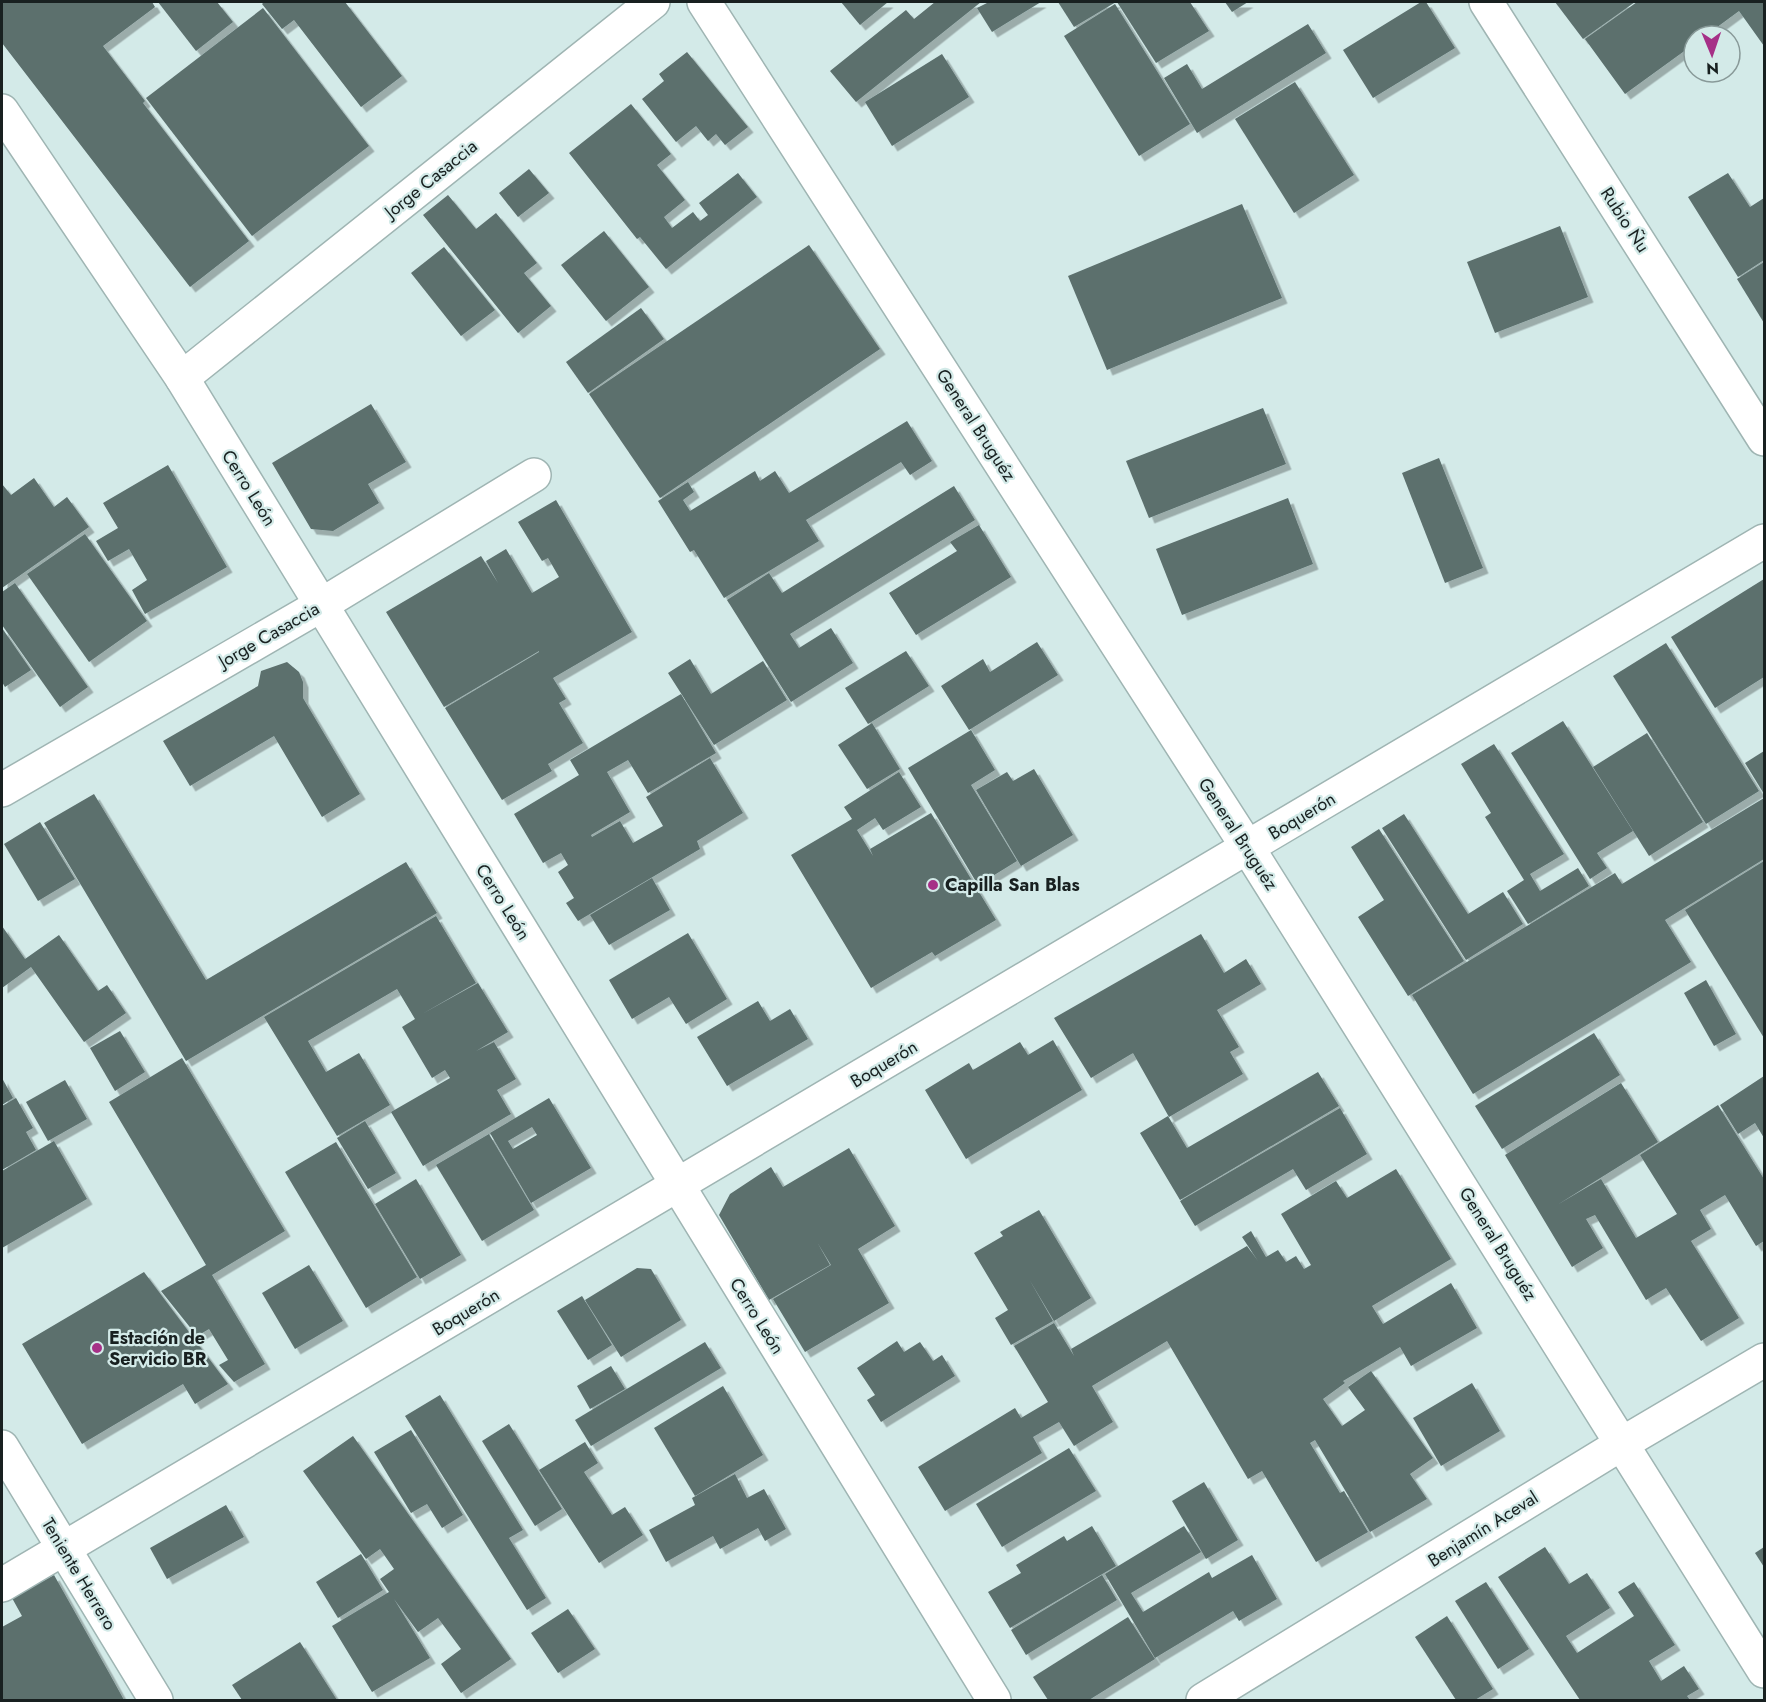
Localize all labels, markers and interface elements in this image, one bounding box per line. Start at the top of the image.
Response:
north arrow [1682,24,1742,84]
text: N [1706,57,1719,80]
street label: Jorge Casaccia [378,134,483,226]
street label: Rubio Ñu [1594,182,1656,258]
street label: General Bruguéz [930,364,1022,487]
street label: Cerro León [215,445,283,531]
street label: Jorge Casaccia [212,596,324,675]
street label: General Bruguéz [1192,773,1284,896]
street label: Boquerón [1264,786,1340,846]
street label: Cerro León [469,859,537,945]
place label: Capilla San Blas [945,872,1080,898]
marker: Capilla San Blas [926,878,940,892]
street label: Boquerón [846,1034,922,1094]
street label: General Bruguéz [1453,1182,1544,1306]
street label: Cerro León [723,1273,791,1359]
street label: Boquerón [428,1282,504,1342]
place label: Estación de Servicio BR [109,1325,207,1372]
marker: Estación de Servicio BR [90,1341,104,1355]
street label: Benjamín Aceval [1423,1485,1543,1573]
street label: Teniente Herrero [35,1513,123,1635]

